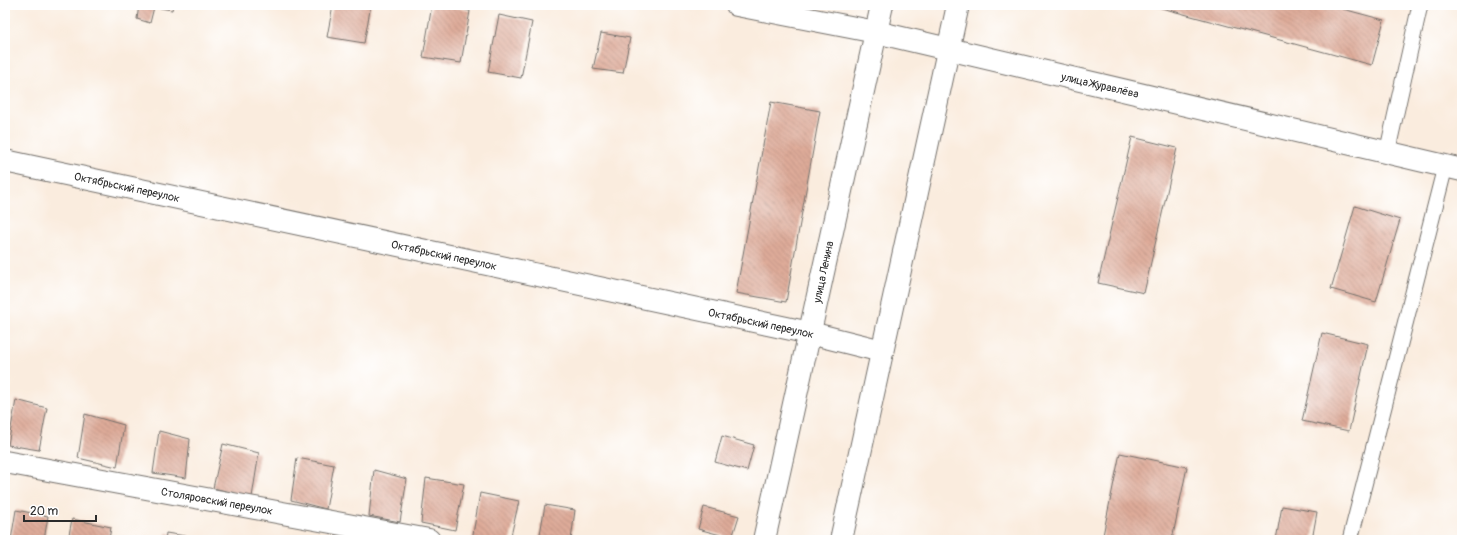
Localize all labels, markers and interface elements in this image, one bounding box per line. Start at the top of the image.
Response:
street label: улица Журавлёва [1059,70,1140,101]
street label: Октябрьский переулок [73,170,181,205]
street label: Октябрьский переулок [390,238,498,273]
street label: улица Ленина [810,240,836,305]
street label: Октябрьский переулок [707,306,815,341]
street label: Столяровский переулок [160,485,274,518]
scale bar [24,497,96,523]
text: 20 m [30,504,59,519]

